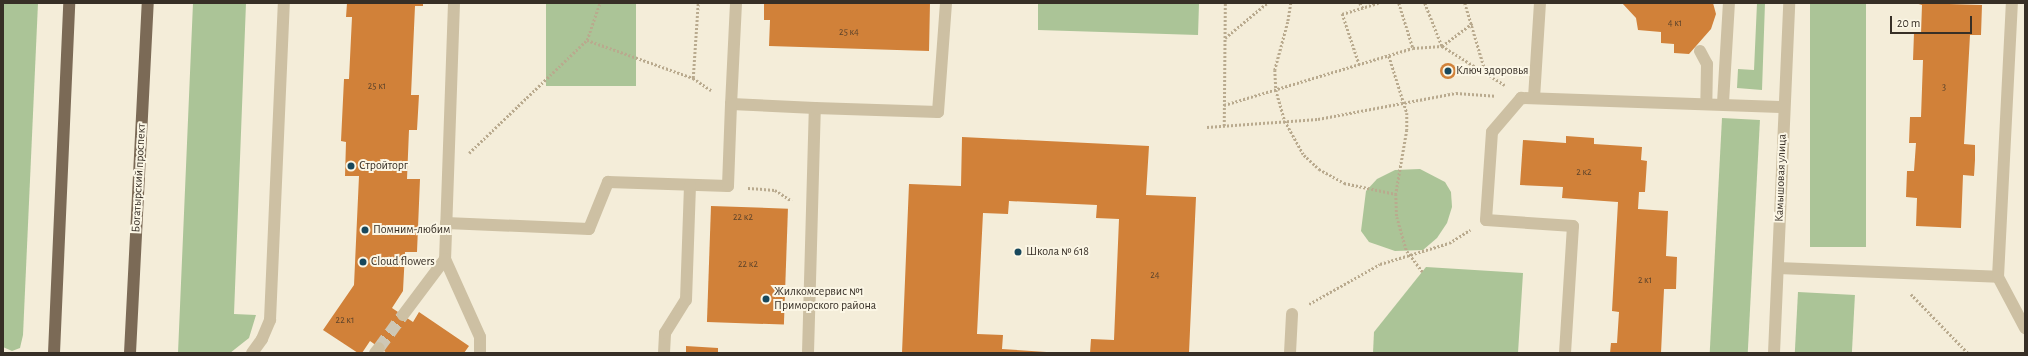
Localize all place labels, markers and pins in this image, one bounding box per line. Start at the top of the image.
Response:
place label: Ключ здоровья [1456,64,1529,78]
marker: Ключ здоровья [1443,66,1453,76]
place label: Стройторг [359,159,408,173]
marker: Стройторг [346,161,356,171]
place label: Помним-любим [373,223,450,237]
marker: Помним-любим [360,225,370,235]
place label: Школа № 618 [1026,245,1089,259]
marker: Школа № 618 [1013,247,1023,257]
place label: Cloud flowers [371,255,435,269]
marker: Cloud flowers [358,257,368,267]
place label: Жилкомсервис №1 Приморского района [774,285,876,313]
marker: Жилкомсервис №1 Приморского района [761,294,771,304]

